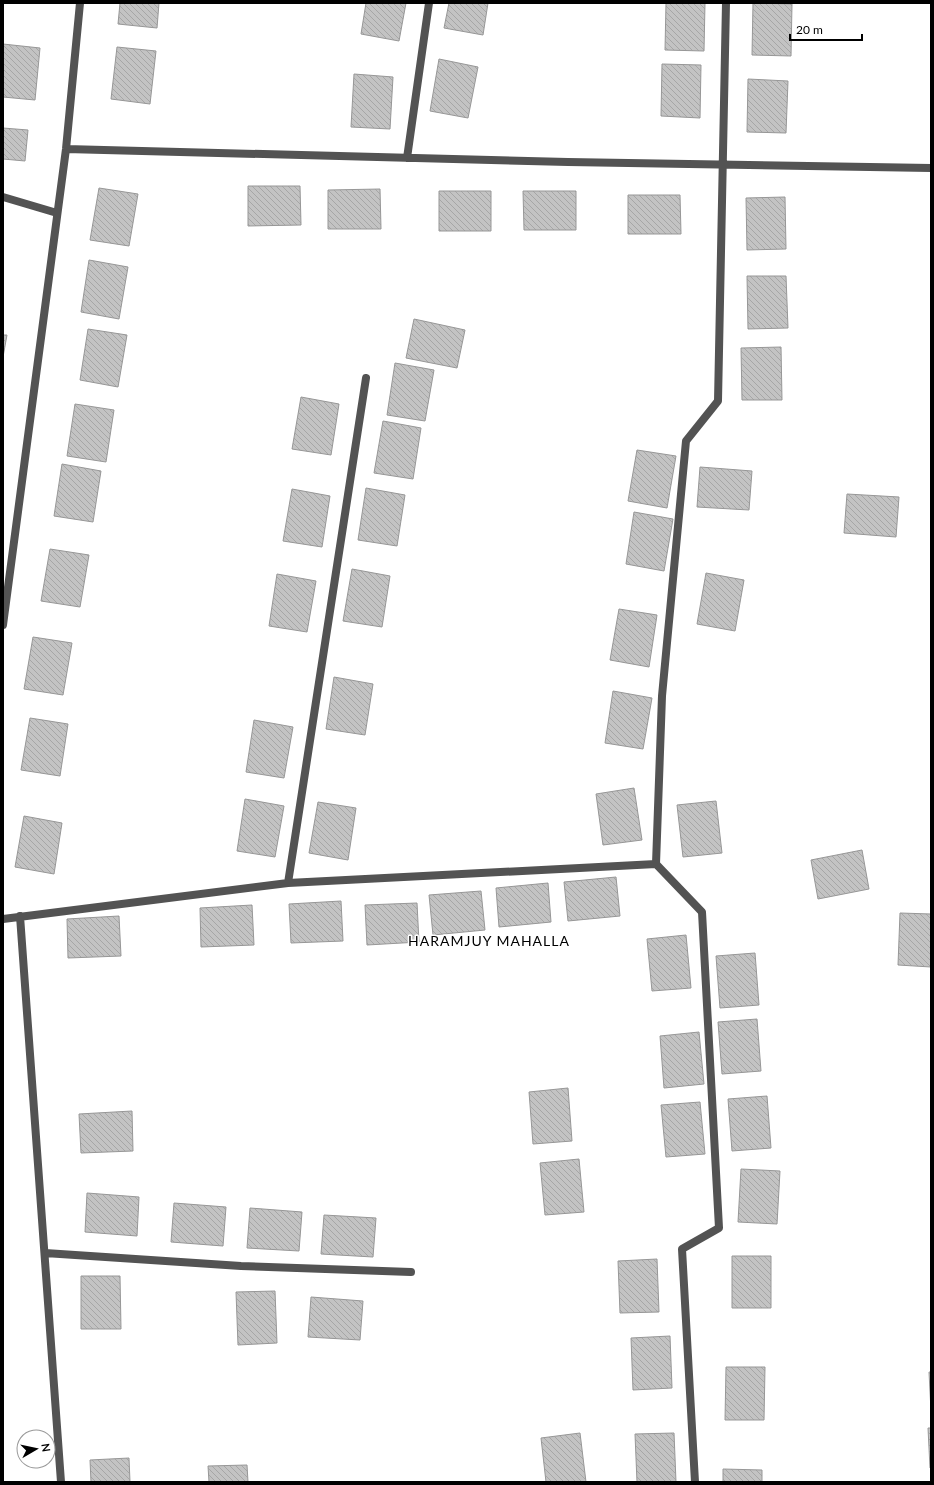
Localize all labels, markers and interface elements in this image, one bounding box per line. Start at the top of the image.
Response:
scale bar [790,16,862,42]
text: 20 m [796,22,823,37]
district label: HARAMJUY MAHALLA [408,932,570,949]
north arrow [16,1429,56,1469]
text: N [39,1442,53,1453]

